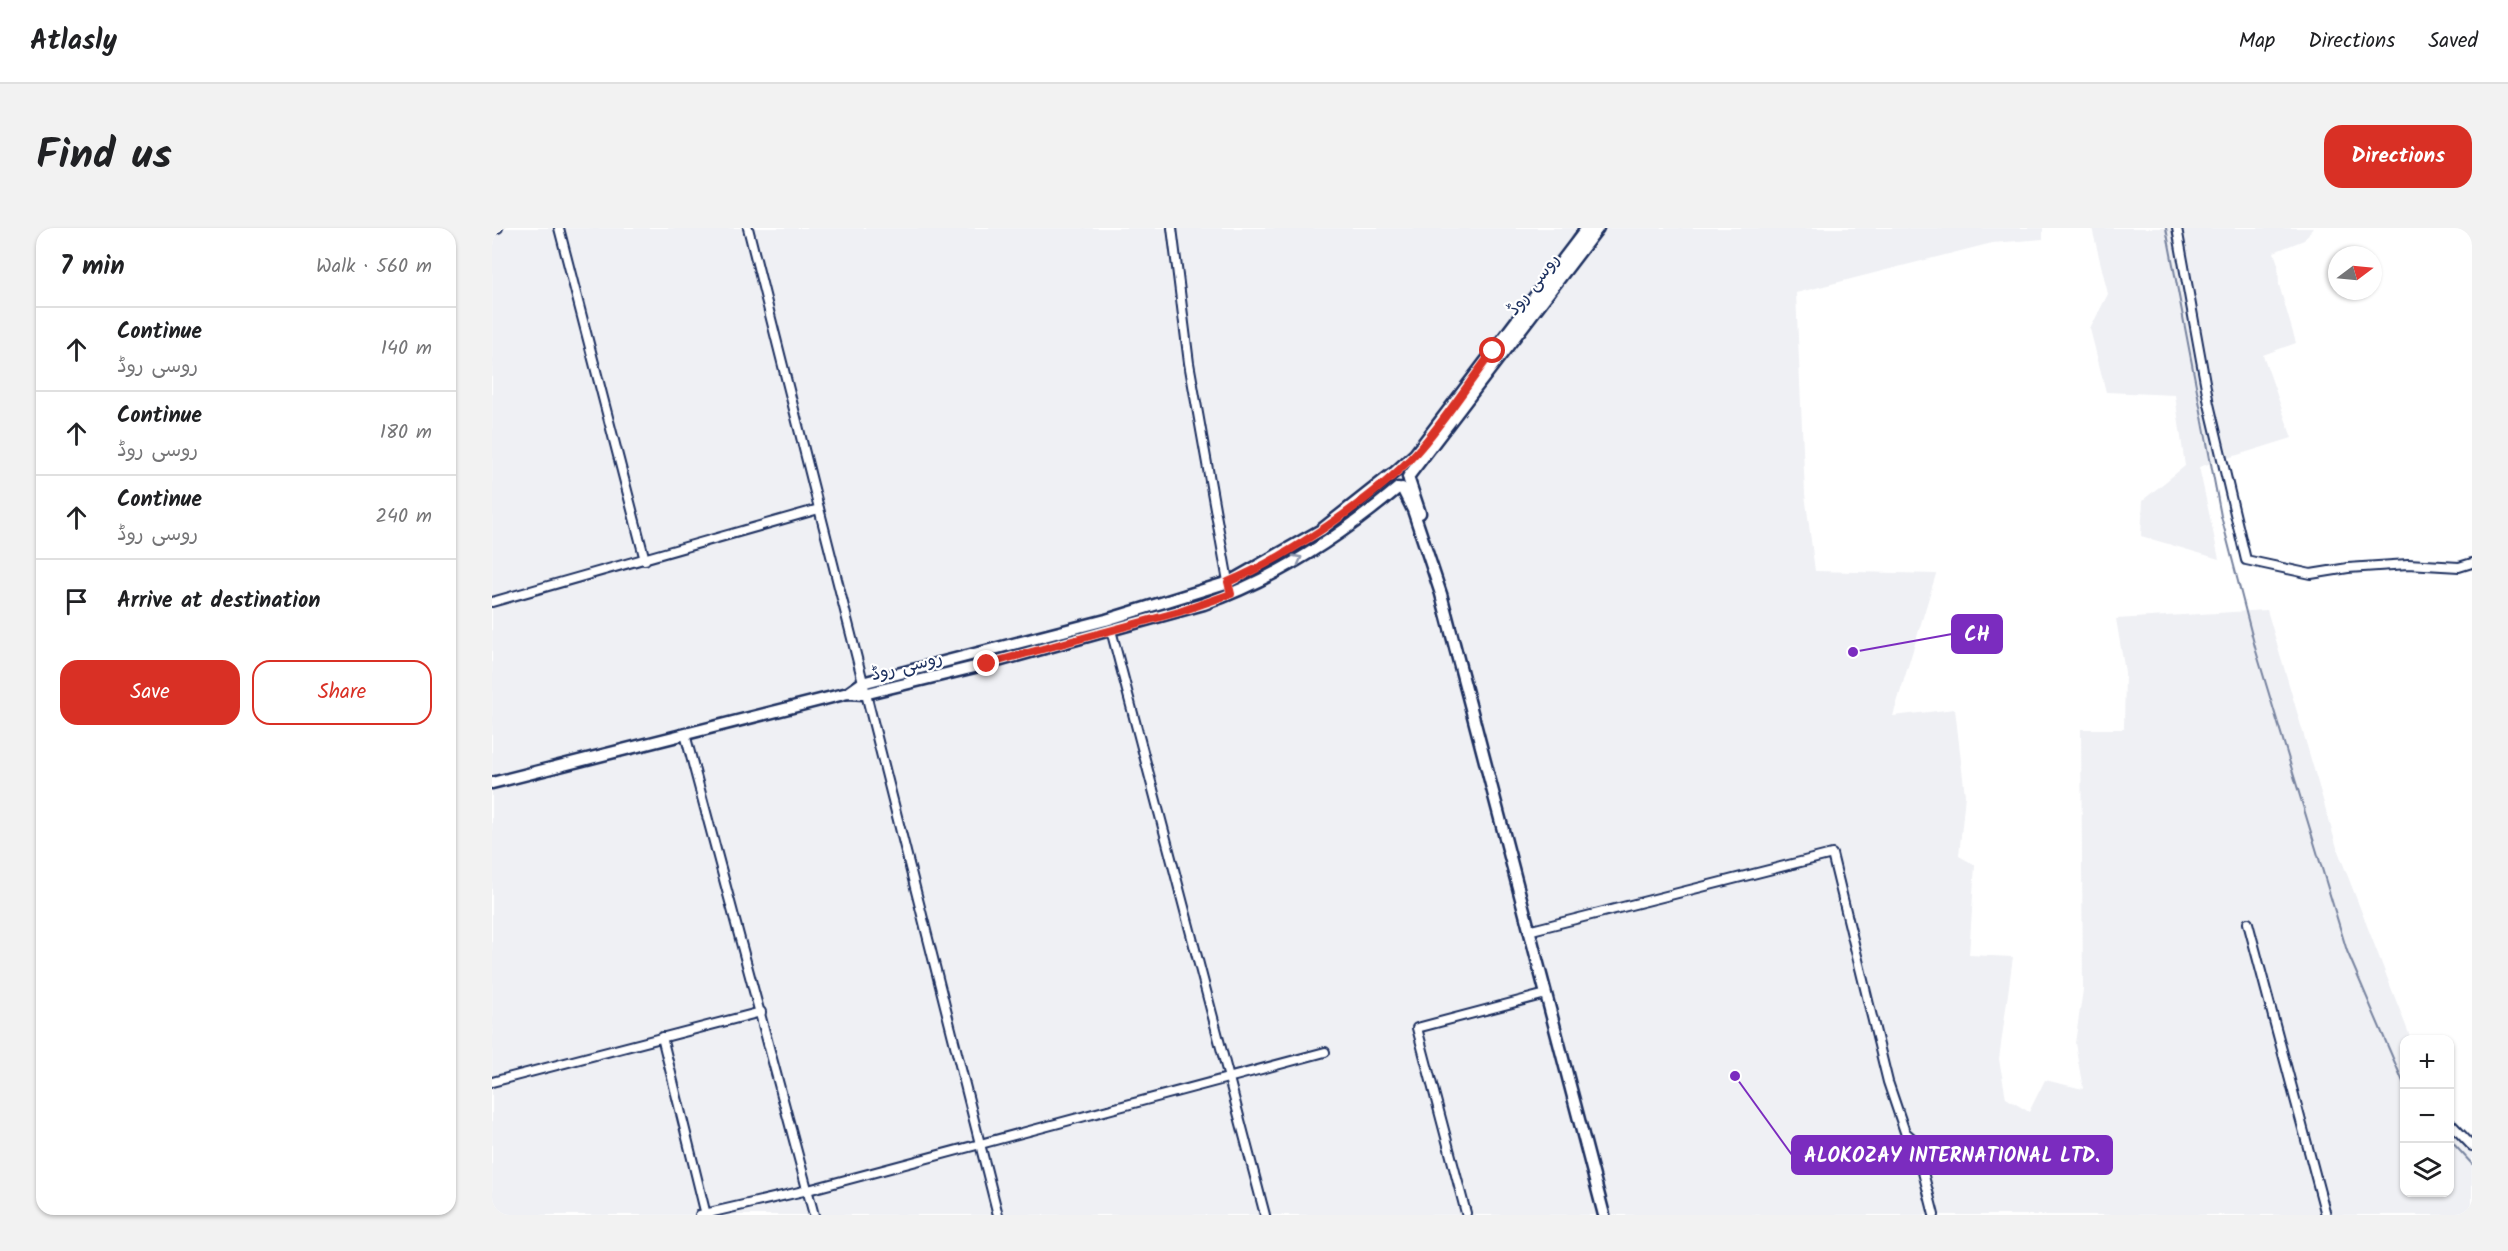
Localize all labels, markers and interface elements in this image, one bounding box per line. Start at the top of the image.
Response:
text: Atlasly [30,19,117,64]
text: Map [2239,25,2275,58]
text: Directions [2308,25,2395,58]
text: Saved [2428,25,2478,58]
text: Find us [36,123,172,190]
button: Directions [2324,125,2472,188]
text: 7 min [60,246,125,288]
north arrow [2328,246,2382,300]
street label: روسی روڈ [1500,247,1568,323]
text: Walk · 560 m [316,251,432,283]
text: Continue [117,315,202,350]
icon: ahead [60,333,93,366]
text: 140 m [381,333,432,365]
route start [1479,337,1505,363]
text: روسی روڈ [117,351,198,383]
text: Continue [117,399,202,434]
icon: ahead [60,417,93,450]
text: 180 m [380,417,432,449]
text: روسی روڈ [117,435,198,467]
text: Continue [117,483,202,518]
icon: ahead [60,501,93,534]
text: 240 m [375,501,432,533]
text: روسی روڈ [117,519,198,551]
one-way arrow [1291,555,1302,566]
text: Arrive at destination [117,584,320,619]
icon: arrive [60,585,93,618]
callout: CH [1952,615,2002,653]
text: CH [1964,620,1990,652]
street label: روسی روڈ [868,644,946,690]
route end [973,650,999,676]
button: Save [60,660,240,725]
button: Share [252,660,432,725]
map controls [2400,1035,2454,1197]
button: + [2400,1035,2454,1089]
button: − [2400,1089,2454,1143]
callout: ALOKOZAY INTERNATIONAL LTD. [1792,1136,2112,1174]
text: ALOKOZAY INTERNATIONAL LTD. [1804,1141,2100,1173]
button: layers [2400,1143,2454,1197]

